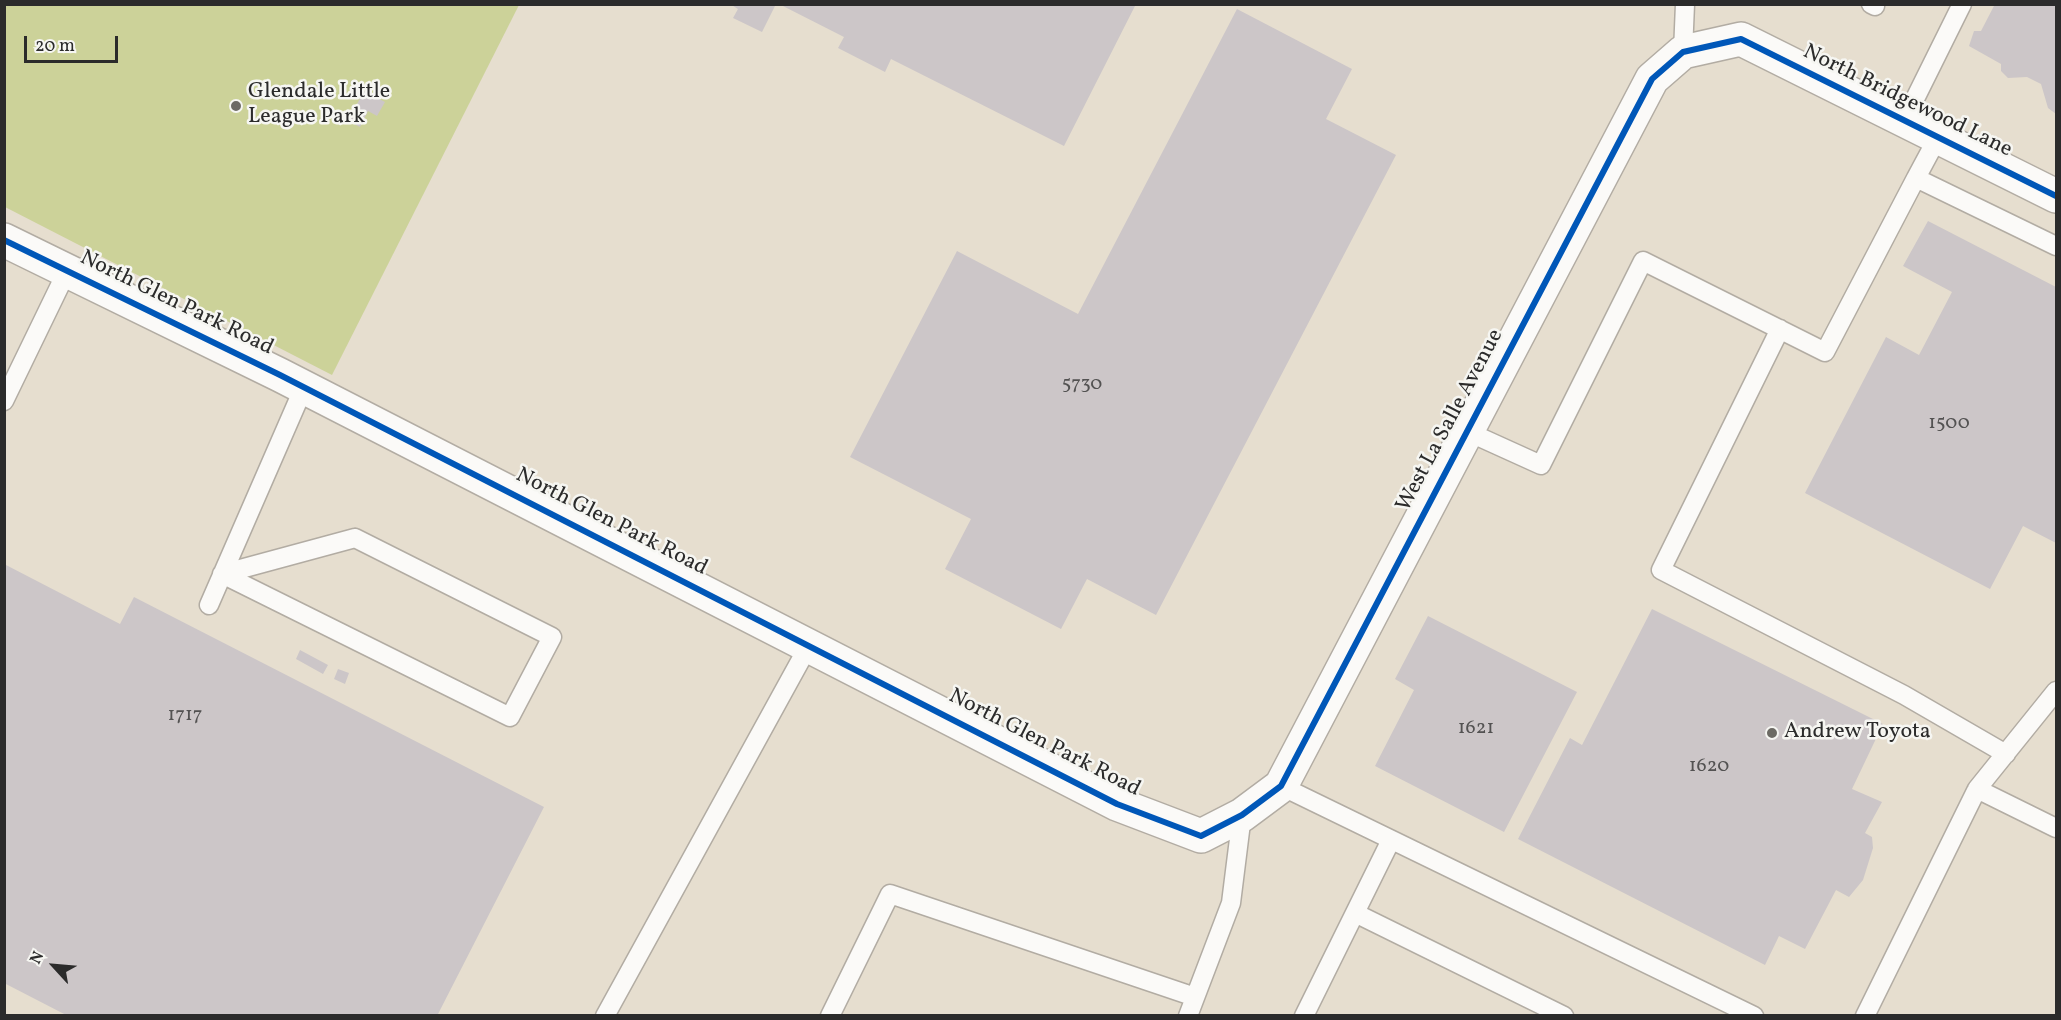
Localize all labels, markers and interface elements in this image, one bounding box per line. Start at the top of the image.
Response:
scale bar [27,24,122,62]
text: 20 m [35,34,75,59]
street label: North Bridgewood Lane [1798,40,2016,164]
place label: Glendale Little League Park [248,80,390,132]
marker: Glendale Little League Park [229,99,243,113]
street label: North Glen Park Road [75,246,277,362]
street label: West La Salle Avenue [1392,325,1510,517]
house number: 5730 [1062,373,1102,397]
house number: 1500 [1928,412,1970,436]
street label: North Glen Park Road [511,463,711,583]
street label: North Glen Park Road [944,684,1144,804]
house number: 1717 [168,704,202,728]
house number: 1621 [1458,717,1494,741]
place label: Andrew Toyota [1784,720,1931,746]
marker: Andrew Toyota [1765,726,1779,740]
house number: 1620 [1689,755,1729,779]
north arrow [24,936,84,996]
text: N [25,948,50,968]

